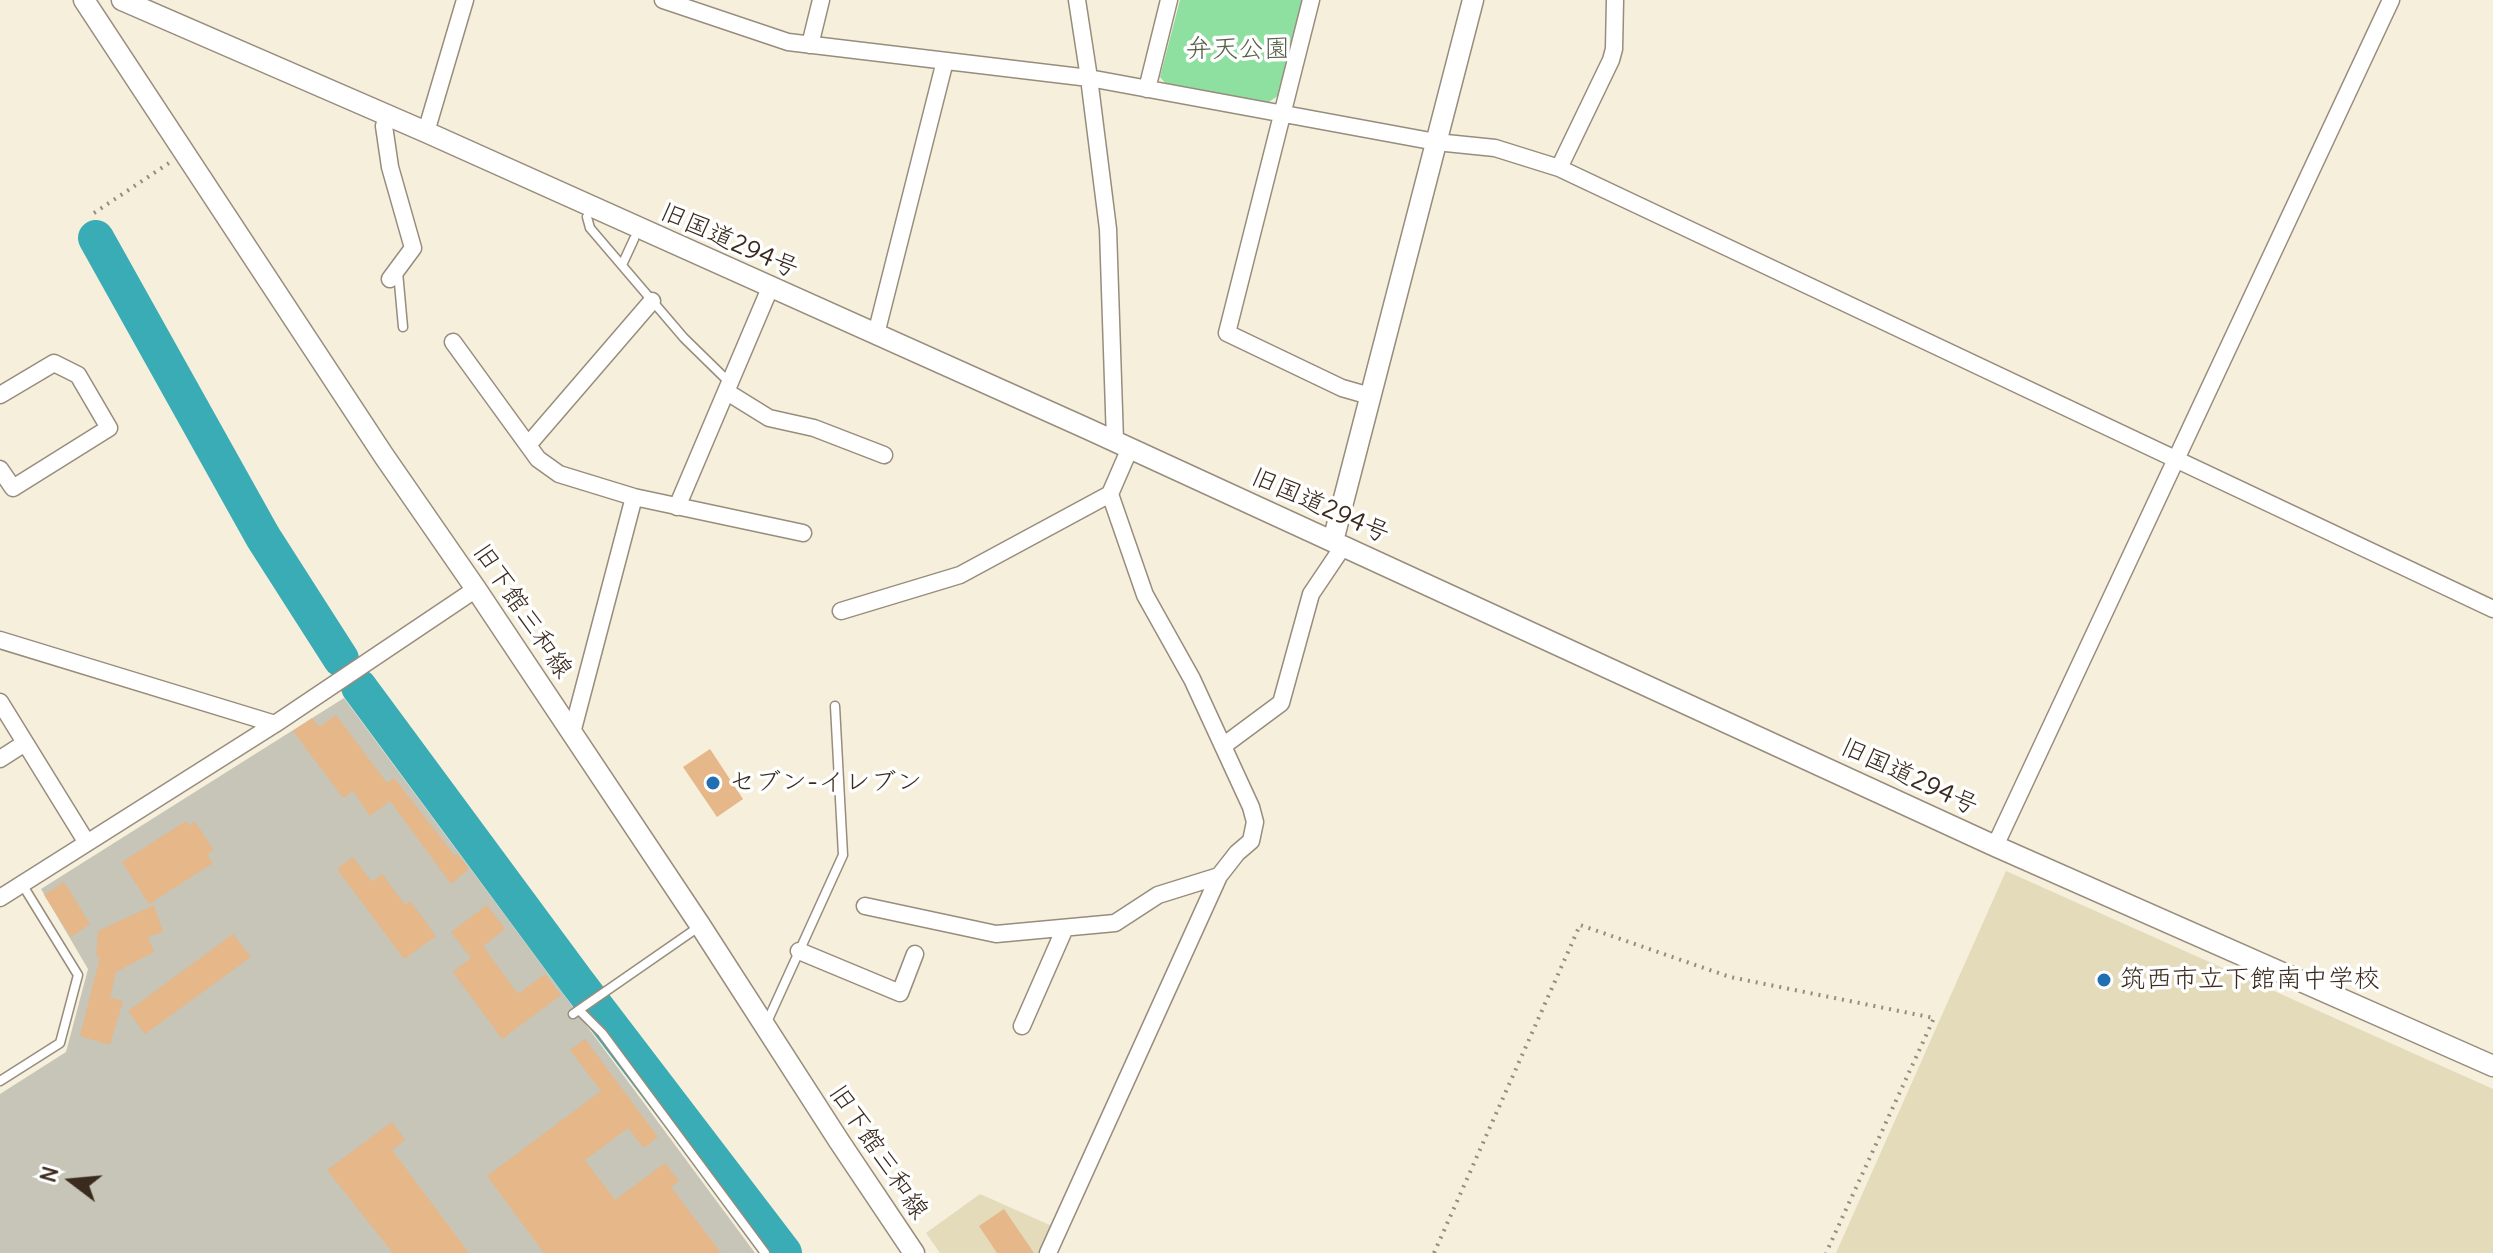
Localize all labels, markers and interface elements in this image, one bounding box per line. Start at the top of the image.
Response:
park label: 弁天公園 [1186,34,1290,66]
street label: 旧国道294号 [655,197,803,285]
street label: 旧国道294号 [1246,462,1394,550]
street label: 旧下館三和線 [465,538,579,684]
street label: 旧国道294号 [1835,732,1983,822]
place label: セブン-イレブン [729,767,922,799]
marker: セブン-イレブン [704,774,722,792]
place label: 筑西市立下館南中学校 [2120,964,2380,996]
marker: 筑西市立下館南中学校 [2095,971,2113,989]
street label: 旧下館三和線 [821,1079,935,1225]
north arrow [32,1141,112,1221]
text: N [33,1163,64,1186]

